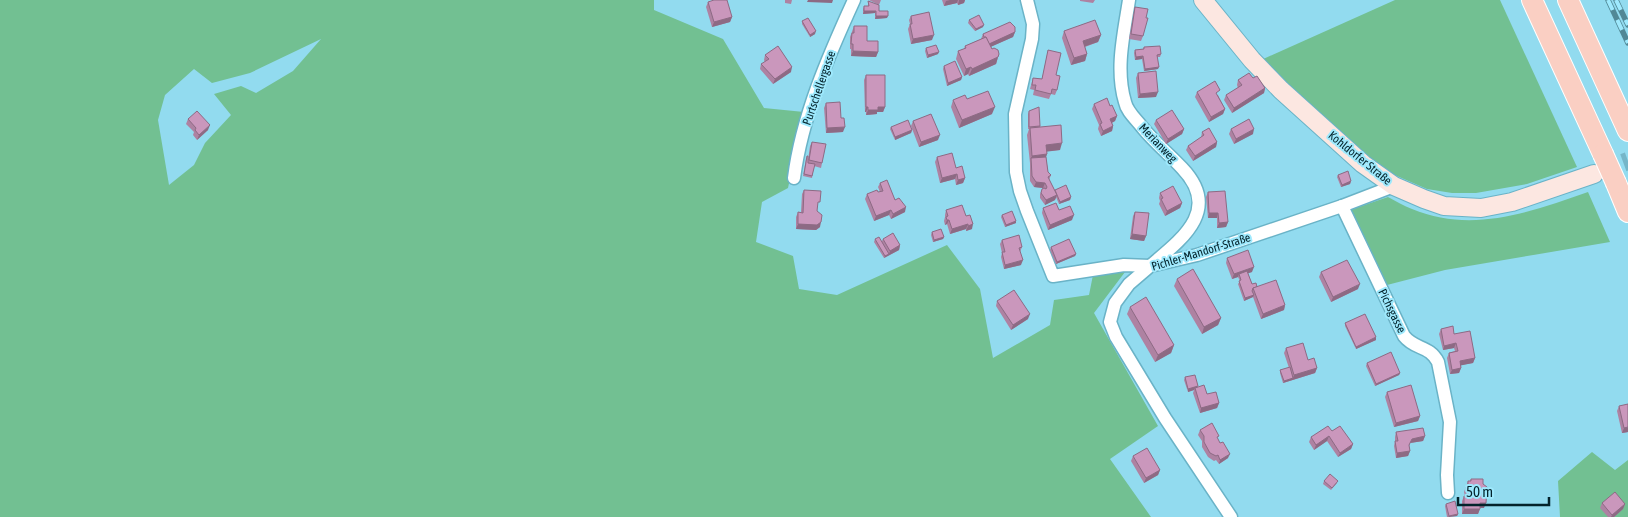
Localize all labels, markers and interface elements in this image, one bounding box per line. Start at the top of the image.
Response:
street label: Purtschellergasse [800,49,838,127]
street label: Merianweg [1136,121,1181,166]
street label: Kohldorfer Straße [1326,128,1394,188]
street label: Pichler-Mandorf-Straße [1150,230,1252,274]
street label: Pichsgasse [1375,287,1409,335]
scale bar [1458,474,1549,506]
text: 50 m [1466,483,1493,500]

